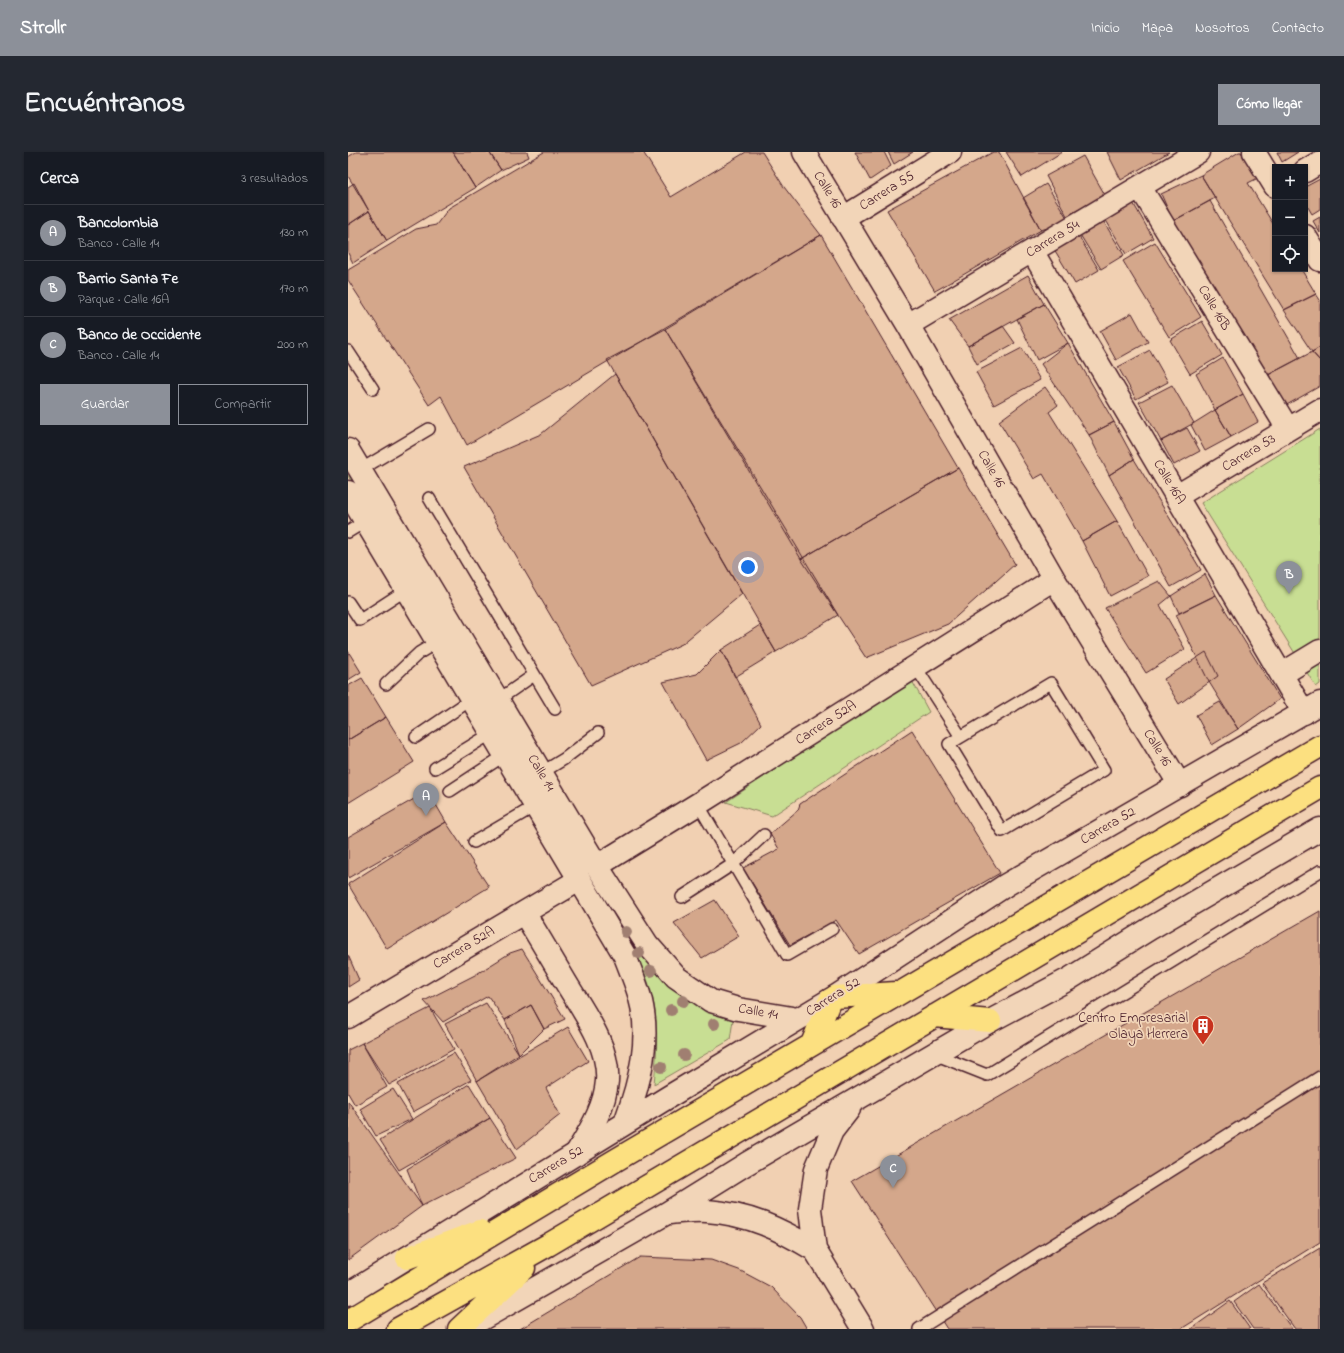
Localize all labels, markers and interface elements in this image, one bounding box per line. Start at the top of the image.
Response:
text: Strollr [20,15,66,42]
text: Inicio [1091,18,1120,39]
text: Mapa [1142,18,1173,39]
text: Nosotros [1195,18,1250,39]
text: Contacto [1272,18,1324,39]
text: Encuéntranos [24,84,185,125]
button: Cómo llegar [1218,84,1320,125]
map controls [1272,164,1308,272]
button: + [1272,164,1308,200]
text: Cerca [40,166,79,191]
street label: Carrera 55 [855,166,919,216]
street label: Calle 16 [808,167,846,213]
text: 3 resultados [241,169,308,188]
button: − [1272,200,1308,236]
text: Bancolombia [78,212,158,234]
street label: Carrera 54 [1022,215,1084,263]
text: A [49,223,57,242]
text: 130 m [280,223,308,242]
text: Banco · Calle 14 [78,234,159,253]
button: locate [1272,236,1308,272]
text: Barrio Santa Fe [78,268,178,290]
text: B [49,279,57,298]
text: 170 m [280,279,308,298]
street label: Calle 16B [1192,281,1236,335]
text: Parque · Calle 16A [78,290,169,309]
text: Banco de Occidente [78,324,201,346]
text: C [49,335,57,354]
text: 200 m [277,335,308,354]
text: Banco · Calle 14 [78,346,159,365]
button: Guardar [40,384,170,425]
button: Compartir [178,384,308,425]
street label: Carrera 53 [1218,429,1280,477]
street label: Calle 16 [972,446,1010,492]
street label: Calle 16A [1147,456,1191,508]
your location [738,557,758,577]
pin: B [1276,561,1302,594]
street label: Carrera 52A [791,695,861,751]
street label: Calle 16 [1138,725,1176,771]
street label: Calle 14 [522,750,560,796]
pin: A [413,783,439,816]
street label: Carrera 52 [1077,802,1140,850]
street label: Carrera 52A [429,921,499,975]
street label: Carrera 52 [802,972,864,1022]
street label: Calle 14 [737,998,780,1026]
place label: Centro Empresarial Olaya Herrera [1078,1008,1188,1046]
building icon: Centro Empresarial Olaya Herrera [1190,1013,1216,1046]
street label: Carrera 52 [525,1140,587,1190]
pin: C [880,1155,906,1188]

